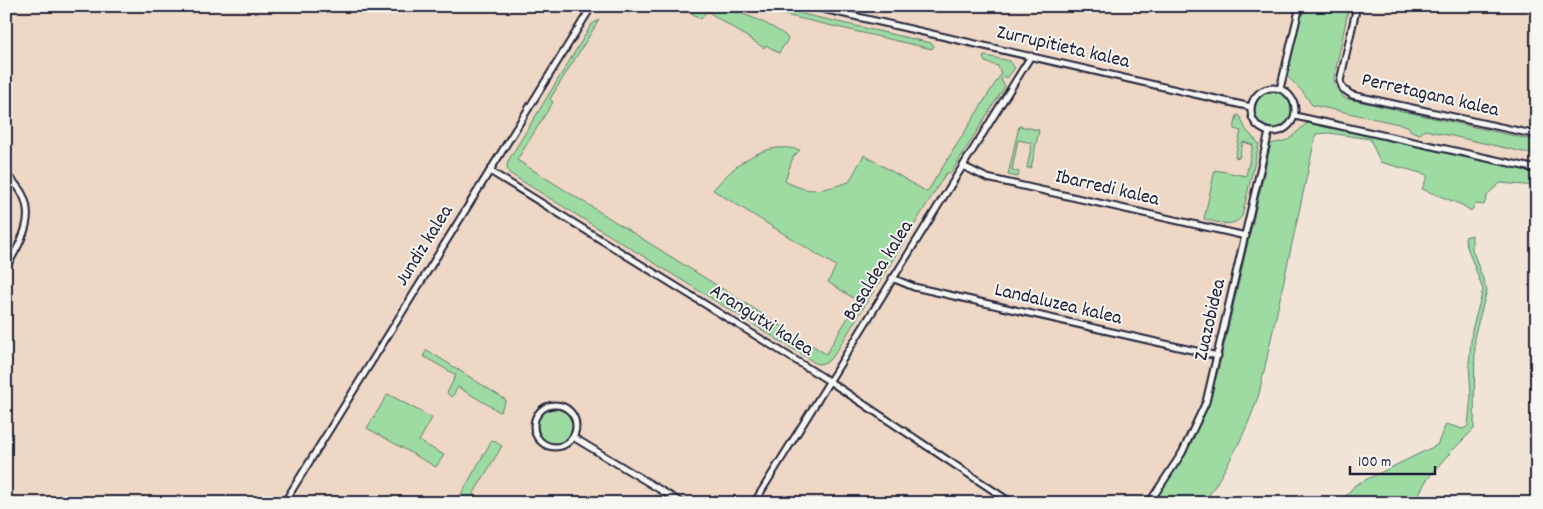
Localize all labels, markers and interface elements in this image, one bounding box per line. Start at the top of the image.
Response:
street label: Zurrupitieta kalea [994,19,1133,77]
street label: Perretagana kalea [1359,67,1502,126]
street label: Ibarredi kalea [1052,163,1162,215]
street label: Jundiz kalea [389,200,461,292]
street label: Basaldea kalea [837,215,921,327]
street label: Zuazobidea [1188,276,1234,364]
street label: Landaluzea kalea [992,277,1125,333]
street label: Arangutxi kalea [704,278,819,364]
scale bar [1350,444,1436,476]
text: 100 m [1358,452,1391,474]

